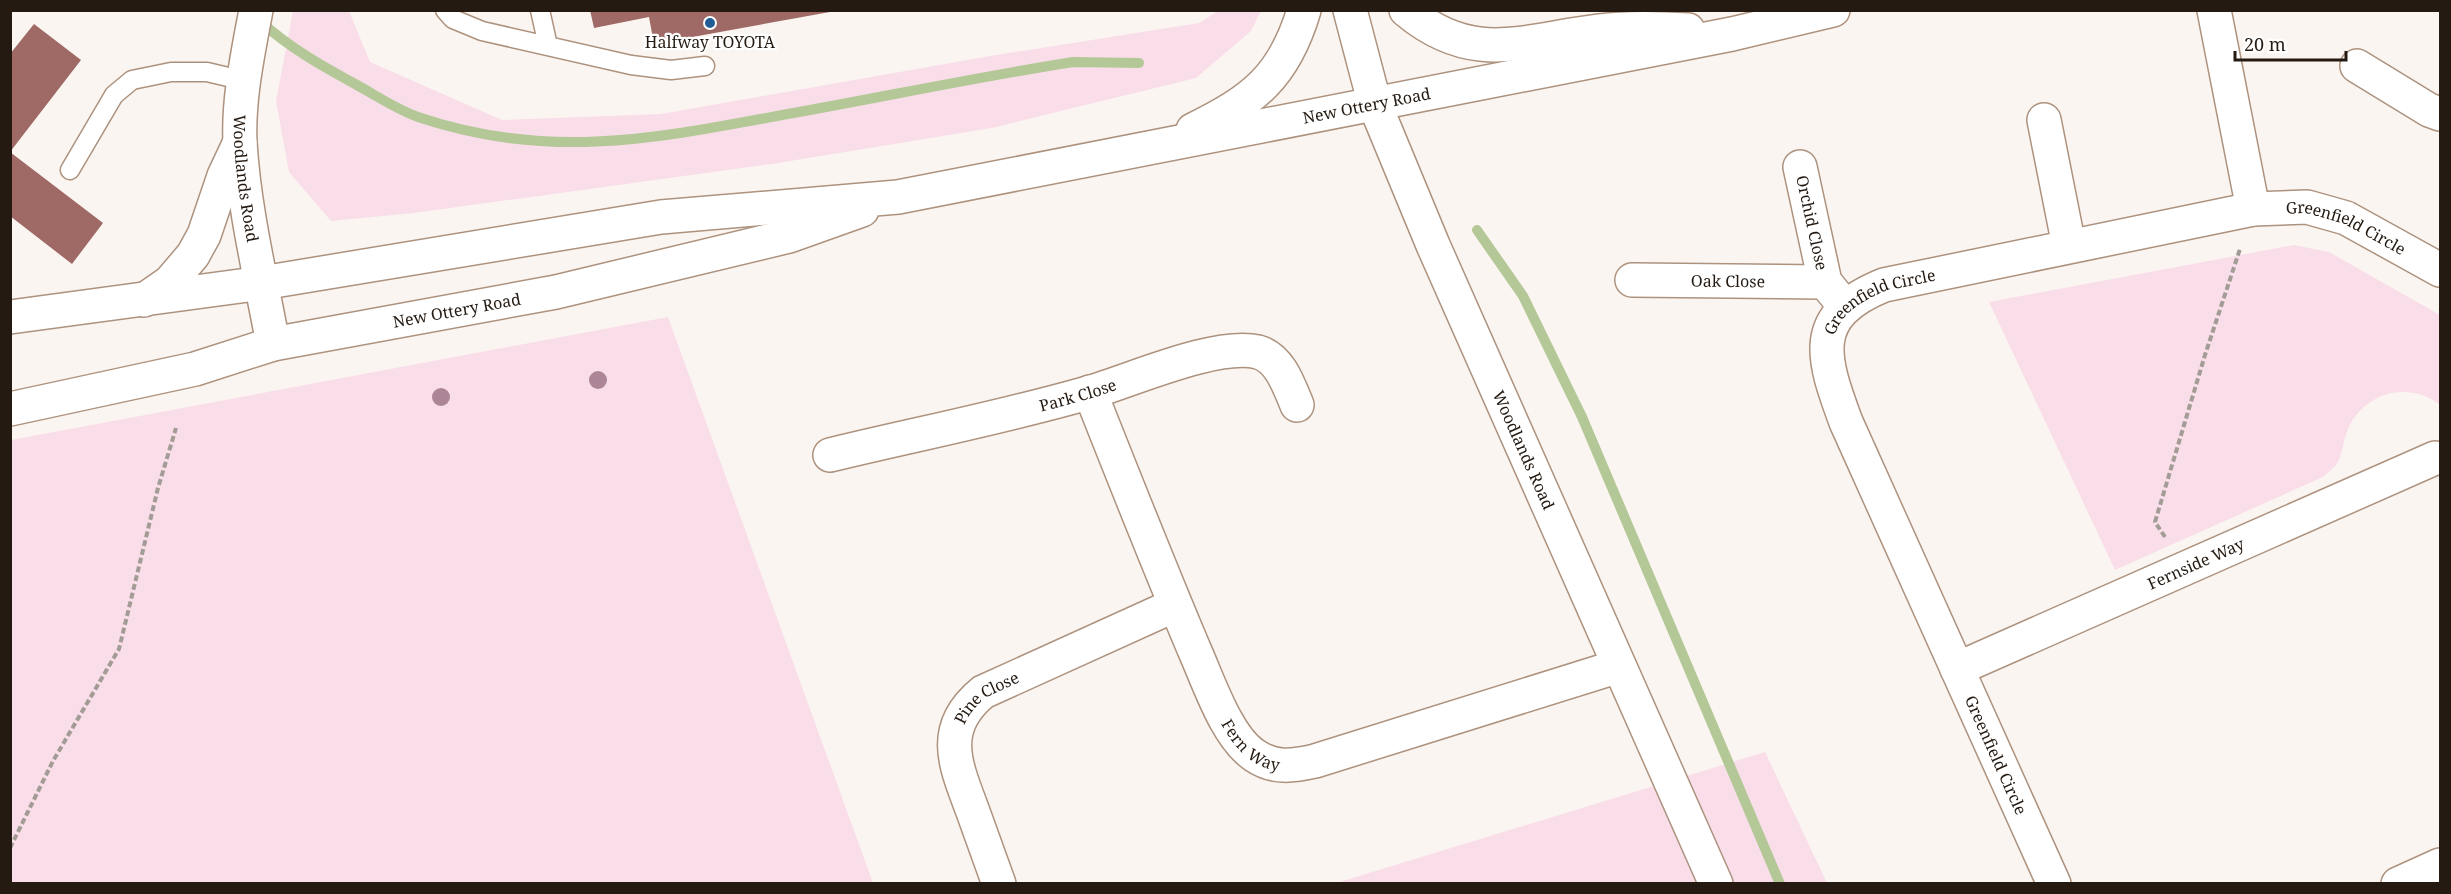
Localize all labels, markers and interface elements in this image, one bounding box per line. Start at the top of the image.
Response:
marker: Halfway TOYOTA [703,16,717,30]
scale bar [2235,24,2346,62]
place label: Halfway TOYOTA [645,31,776,53]
text: 20 m [2244,32,2286,56]
street label: New Ottery Road [1301,82,1433,129]
street label: Woodlands Road [229,114,264,244]
street label: Orchid Close [1791,173,1833,272]
street label: Greenfield Circle [2285,196,2410,260]
street label: Greenfield Circle [1818,264,1937,338]
street label: Oak Close [1691,270,1765,292]
street label: New Ottery Road [391,288,523,333]
street label: Park Close [1037,373,1119,417]
street label: Woodlands Road [1488,387,1560,513]
street label: Fernside Way [2144,532,2248,595]
street label: Pine Close [949,666,1022,728]
street label: Greenfield Circle [1960,692,2032,818]
street label: Fern Way [1216,715,1283,776]

